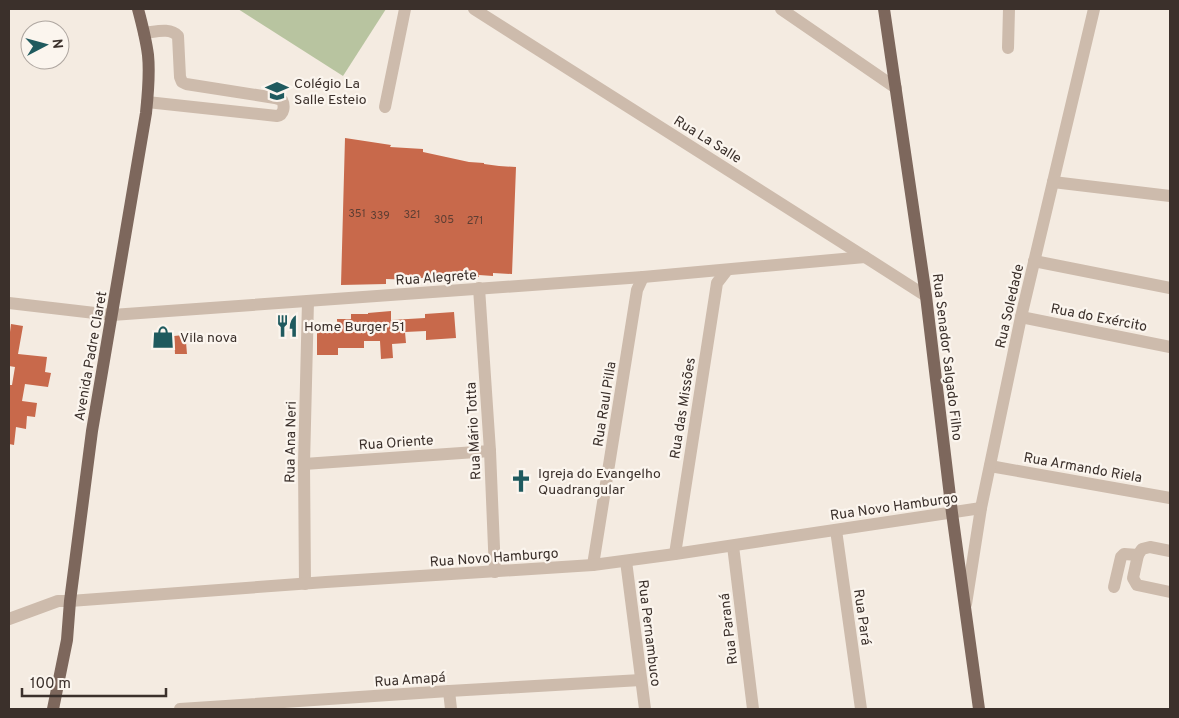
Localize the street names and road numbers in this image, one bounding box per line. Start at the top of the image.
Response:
street label: Rua La Salle [670,113,744,168]
street label: Rua Soledade [993,263,1028,350]
street label: Rua Alegrete [395,267,477,290]
street label: Rua Senador Salgado Filho [928,273,965,442]
street label: Avenida Padre Claret [72,290,111,422]
street label: Rua do Exército [1049,301,1149,336]
street label: Rua das Missões [667,356,700,460]
street label: Rua Raul Pilla [590,360,621,448]
street label: Rua Mário Totta [463,382,486,480]
street label: Rua Ana Neri [282,401,301,483]
street label: Rua Oriente [358,432,434,455]
street label: Rua Armando Riela [1022,450,1143,487]
street label: Rua Novo Hamburgo [829,490,959,525]
street label: Rua Novo Hamburgo [429,546,559,571]
street label: Rua Pernambuco [634,579,664,688]
street label: Rua Pará [849,588,874,646]
street label: Rua Paraná [717,592,742,665]
street label: Rua Amapá [374,670,446,691]

